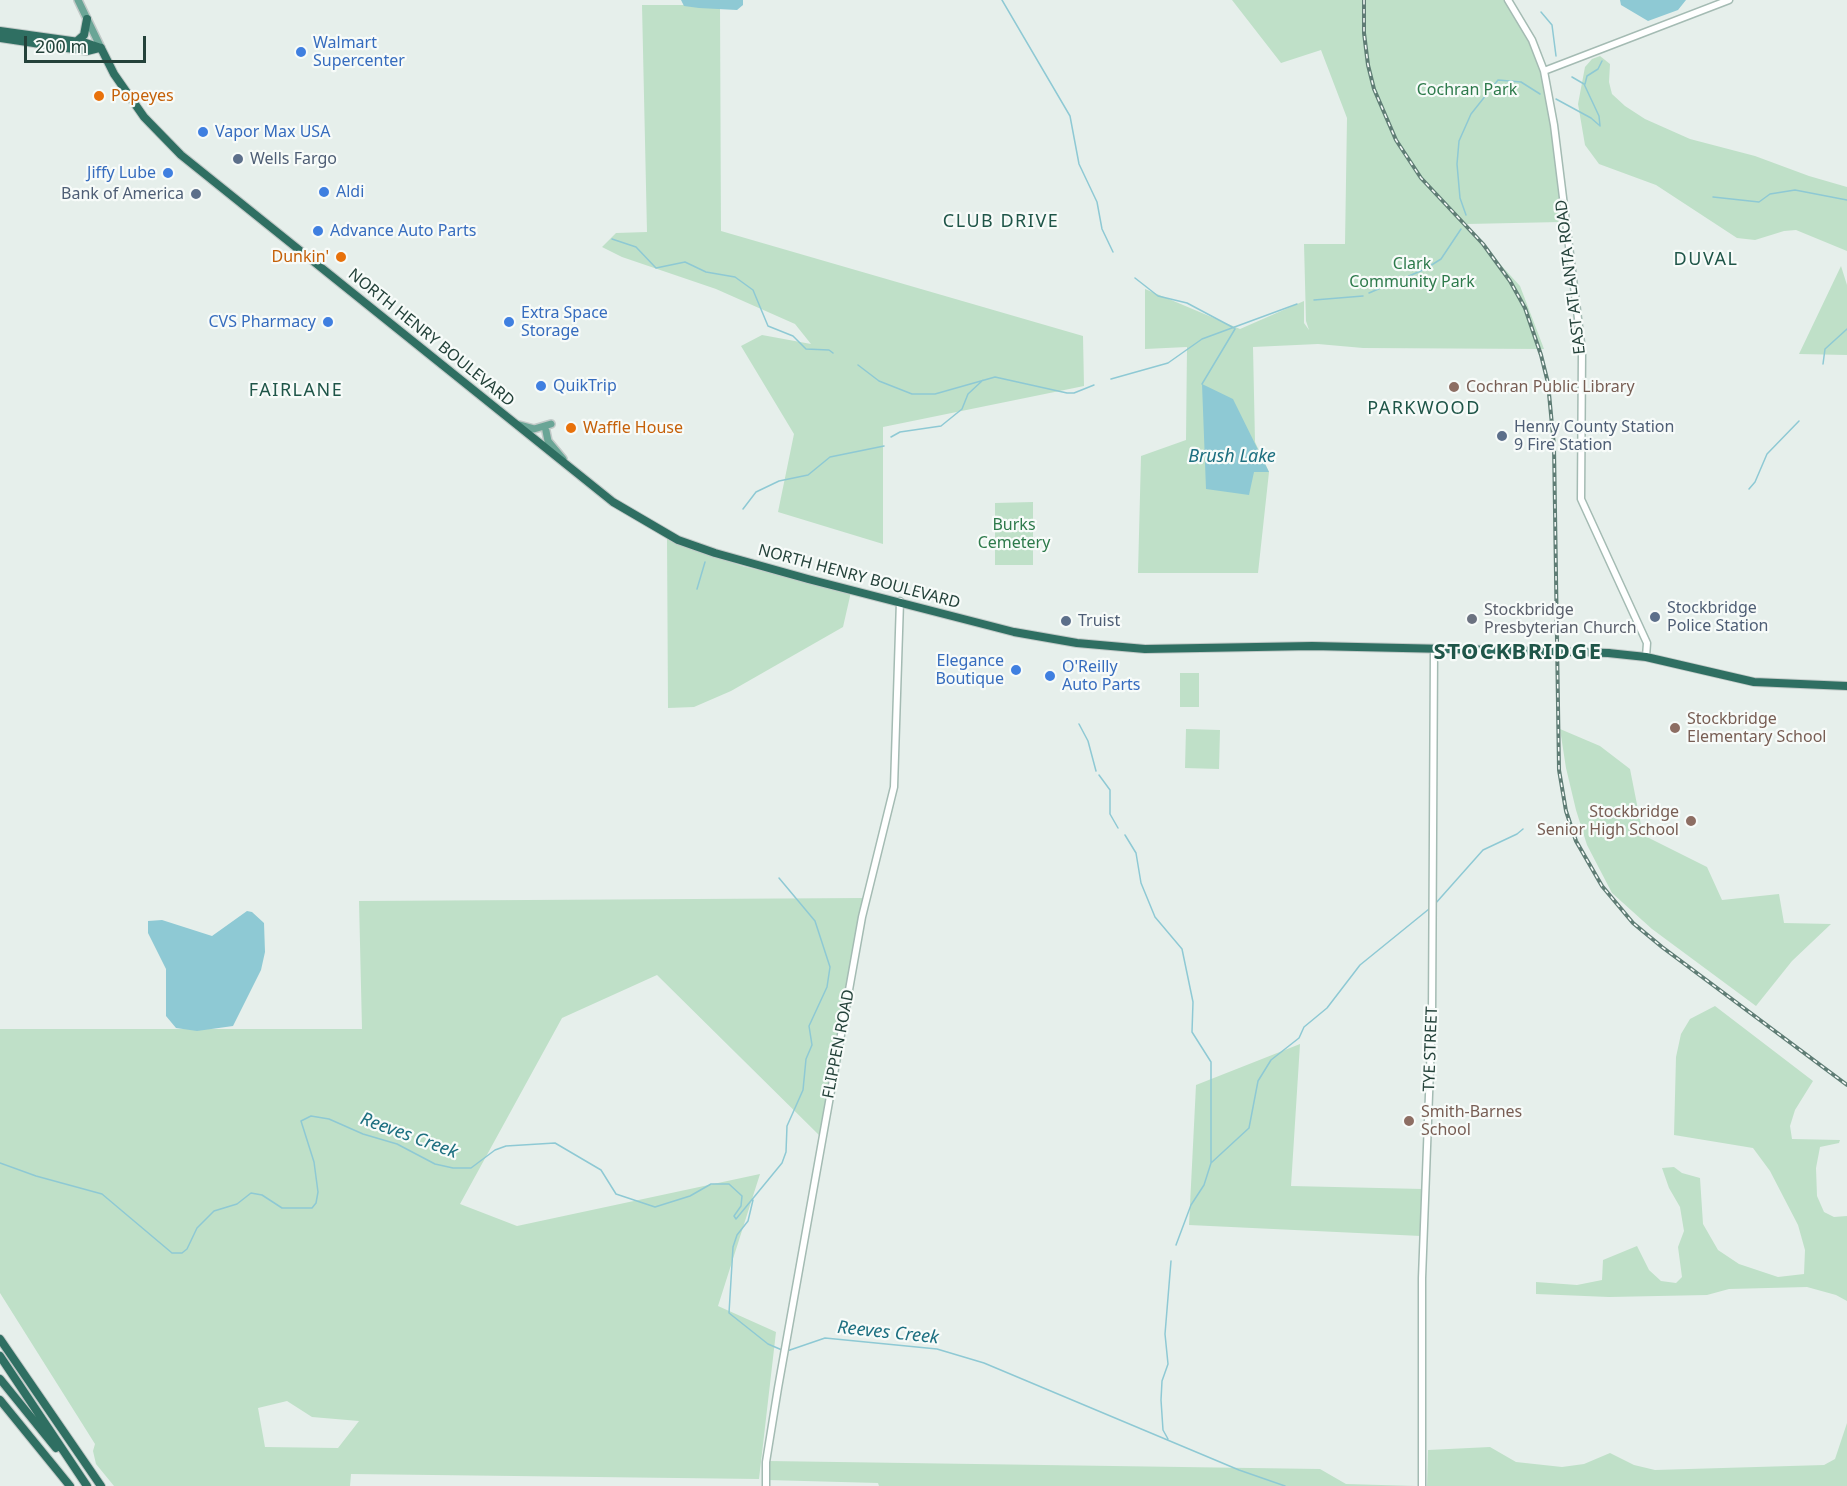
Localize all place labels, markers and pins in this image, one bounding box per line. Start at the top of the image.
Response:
place label: Walmart Supercenter [313,33,405,71]
marker: Walmart Supercenter [294,45,308,59]
place label: Popeyes [111,86,174,106]
marker: Popeyes [92,89,106,103]
place label: Vapor Max USA [215,122,330,142]
marker: Vapor Max USA [196,125,210,139]
place label: Wells Fargo [250,149,337,169]
marker: Wells Fargo [231,152,245,166]
place label: Jiffy Lube [87,163,156,183]
marker: Jiffy Lube [161,166,175,180]
place label: Aldi [336,182,364,202]
place label: Bank of America [61,184,184,204]
marker: Aldi [317,185,331,199]
marker: Bank of America [189,187,203,201]
place label: Advance Auto Parts [330,221,476,241]
marker: Advance Auto Parts [311,224,325,238]
place label: Dunkin' [272,247,329,267]
marker: Dunkin' [334,250,348,264]
place label: Extra Space Storage [521,303,608,341]
place label: CVS Pharmacy [208,312,316,332]
marker: CVS Pharmacy [321,315,335,329]
marker: Extra Space Storage [502,315,516,329]
place label: QuikTrip [553,376,617,396]
place label: Cochran Public Library [1466,377,1635,397]
marker: QuikTrip [534,379,548,393]
marker: Cochran Public Library [1447,380,1461,394]
place label: Henry County Station 9 Fire Station [1514,417,1674,455]
place label: Waffle House [583,418,683,438]
marker: Waffle House [564,421,578,435]
marker: Henry County Station 9 Fire Station [1495,429,1509,443]
place label: Stockbridge Police Station [1667,598,1768,636]
place label: Stockbridge Presbyterian Church [1484,600,1637,638]
marker: Stockbridge Police Station [1648,610,1662,624]
place label: Truist [1078,611,1120,631]
marker: Stockbridge Presbyterian Church [1465,612,1479,626]
marker: Truist [1059,614,1073,628]
place label: Elegance Boutique [935,651,1004,689]
place label: O'Reilly Auto Parts [1062,657,1140,695]
marker: Elegance Boutique [1009,663,1023,677]
marker: O'Reilly Auto Parts [1043,669,1057,683]
place label: Stockbridge Elementary School [1687,709,1826,747]
marker: Stockbridge Elementary School [1668,721,1682,735]
place label: Stockbridge Senior High School [1537,802,1679,840]
marker: Stockbridge Senior High School [1684,814,1698,828]
place label: Smith-Barnes School [1421,1102,1522,1140]
marker: Smith-Barnes School [1402,1114,1416,1128]

